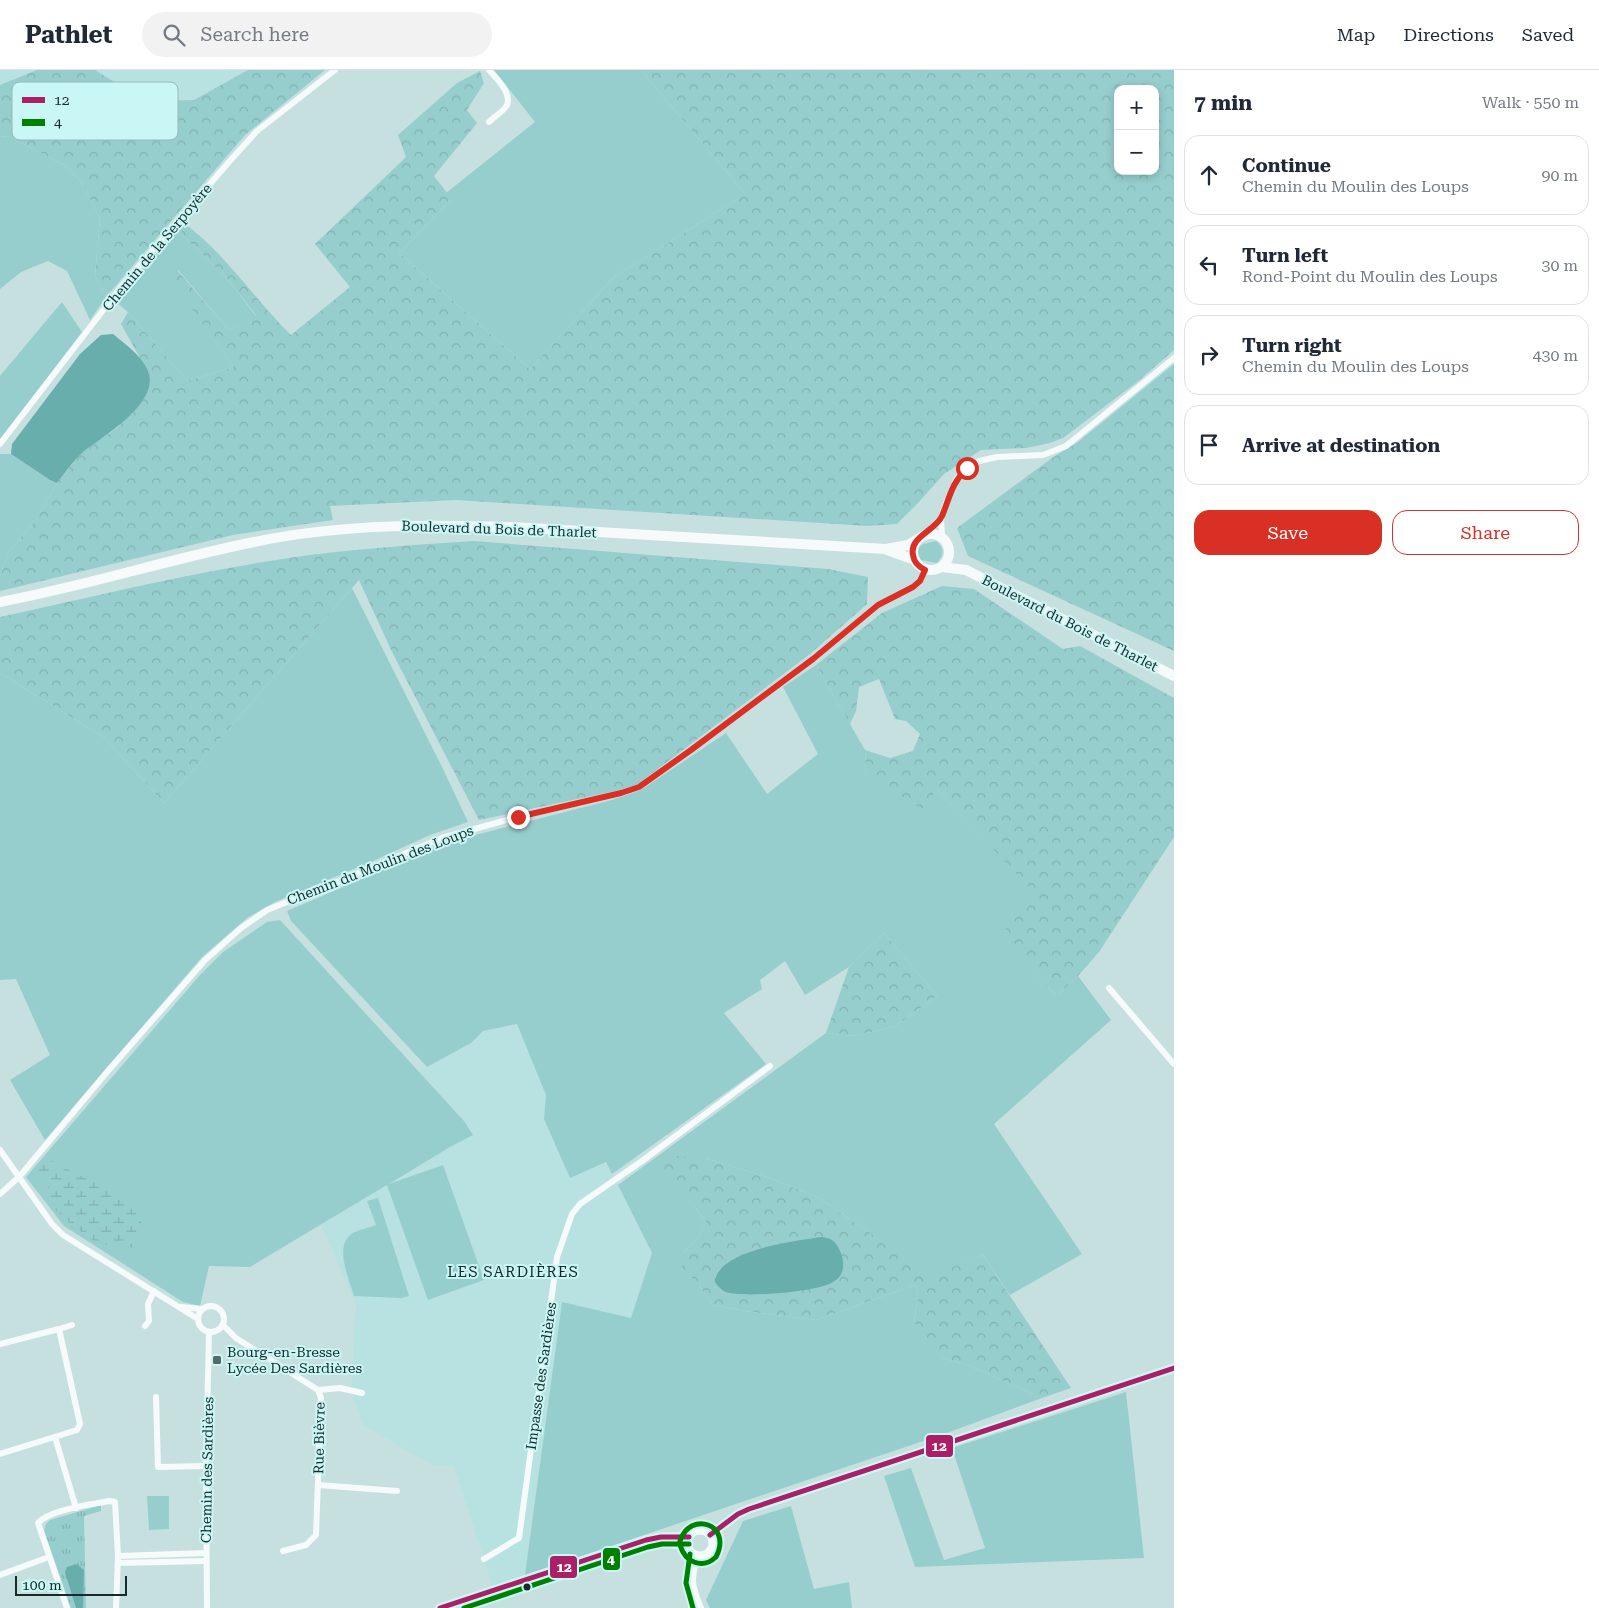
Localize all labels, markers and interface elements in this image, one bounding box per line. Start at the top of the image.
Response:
search box [142,12,492,57]
text: Pathlet [25,21,112,49]
icon: search [160,21,188,49]
text: Search here [200,23,309,46]
text: Map [1337,24,1375,45]
text: Directions [1403,24,1494,45]
text: Saved [1522,24,1574,45]
legend [12,82,178,140]
map controls [1114,85,1159,175]
button: + [1114,85,1159,130]
text: 7 min [1194,91,1252,115]
text: 12 [54,92,70,108]
text: Walk · 550 m [1482,93,1579,112]
text: 4 [54,114,62,130]
button: − [1114,130,1159,175]
text: Continue [1242,154,1331,177]
icon: ahead [1195,161,1223,189]
text: 90 m [1541,166,1578,185]
text: Chemin du Moulin des Loups [1242,177,1469,196]
street label: Chemin de la Serpoyère [99,180,215,314]
text: Turn left [1242,244,1328,267]
icon: left [1195,251,1223,279]
text: 30 m [1541,256,1578,275]
text: Rond-Point du Moulin des Loups [1242,267,1498,286]
text: Turn right [1242,334,1342,357]
icon: right [1195,341,1223,369]
text: 430 m [1532,346,1578,365]
text: Chemin du Moulin des Loups [1242,357,1469,376]
icon: arrive [1195,431,1223,459]
text: Arrive at destination [1242,434,1440,457]
route start [956,457,979,480]
button: Save [1194,510,1382,555]
button: Share [1392,510,1579,555]
street label: Boulevard du Bois de Tharlet [401,518,597,540]
street label: Boulevard du Bois de Tharlet [979,572,1161,674]
route end [507,806,530,829]
street label: Chemin du Moulin des Loups [284,822,476,908]
district label: LES SARDIÈRES [447,1263,579,1281]
street label: Impasse des Sardières [523,1301,559,1451]
place label: Bourg-en-Bresse Lycée Des Sardières [227,1344,362,1376]
marker: Bourg-en-Bresse Lycée Des Sardières [211,1354,223,1366]
street label: Chemin des Sardières [198,1396,216,1543]
street label: Rue Bièvre [310,1401,328,1474]
line badge: 12 [925,1434,954,1458]
text: 12 [931,1438,947,1454]
line badge: 4 [602,1547,621,1571]
text: 4 [607,1551,615,1567]
line badge: 12 [549,1555,578,1579]
text: 12 [556,1559,572,1575]
scale bar [15,1573,128,1596]
text: 100 m [22,1577,62,1593]
unlabelled marker [522,1582,532,1592]

